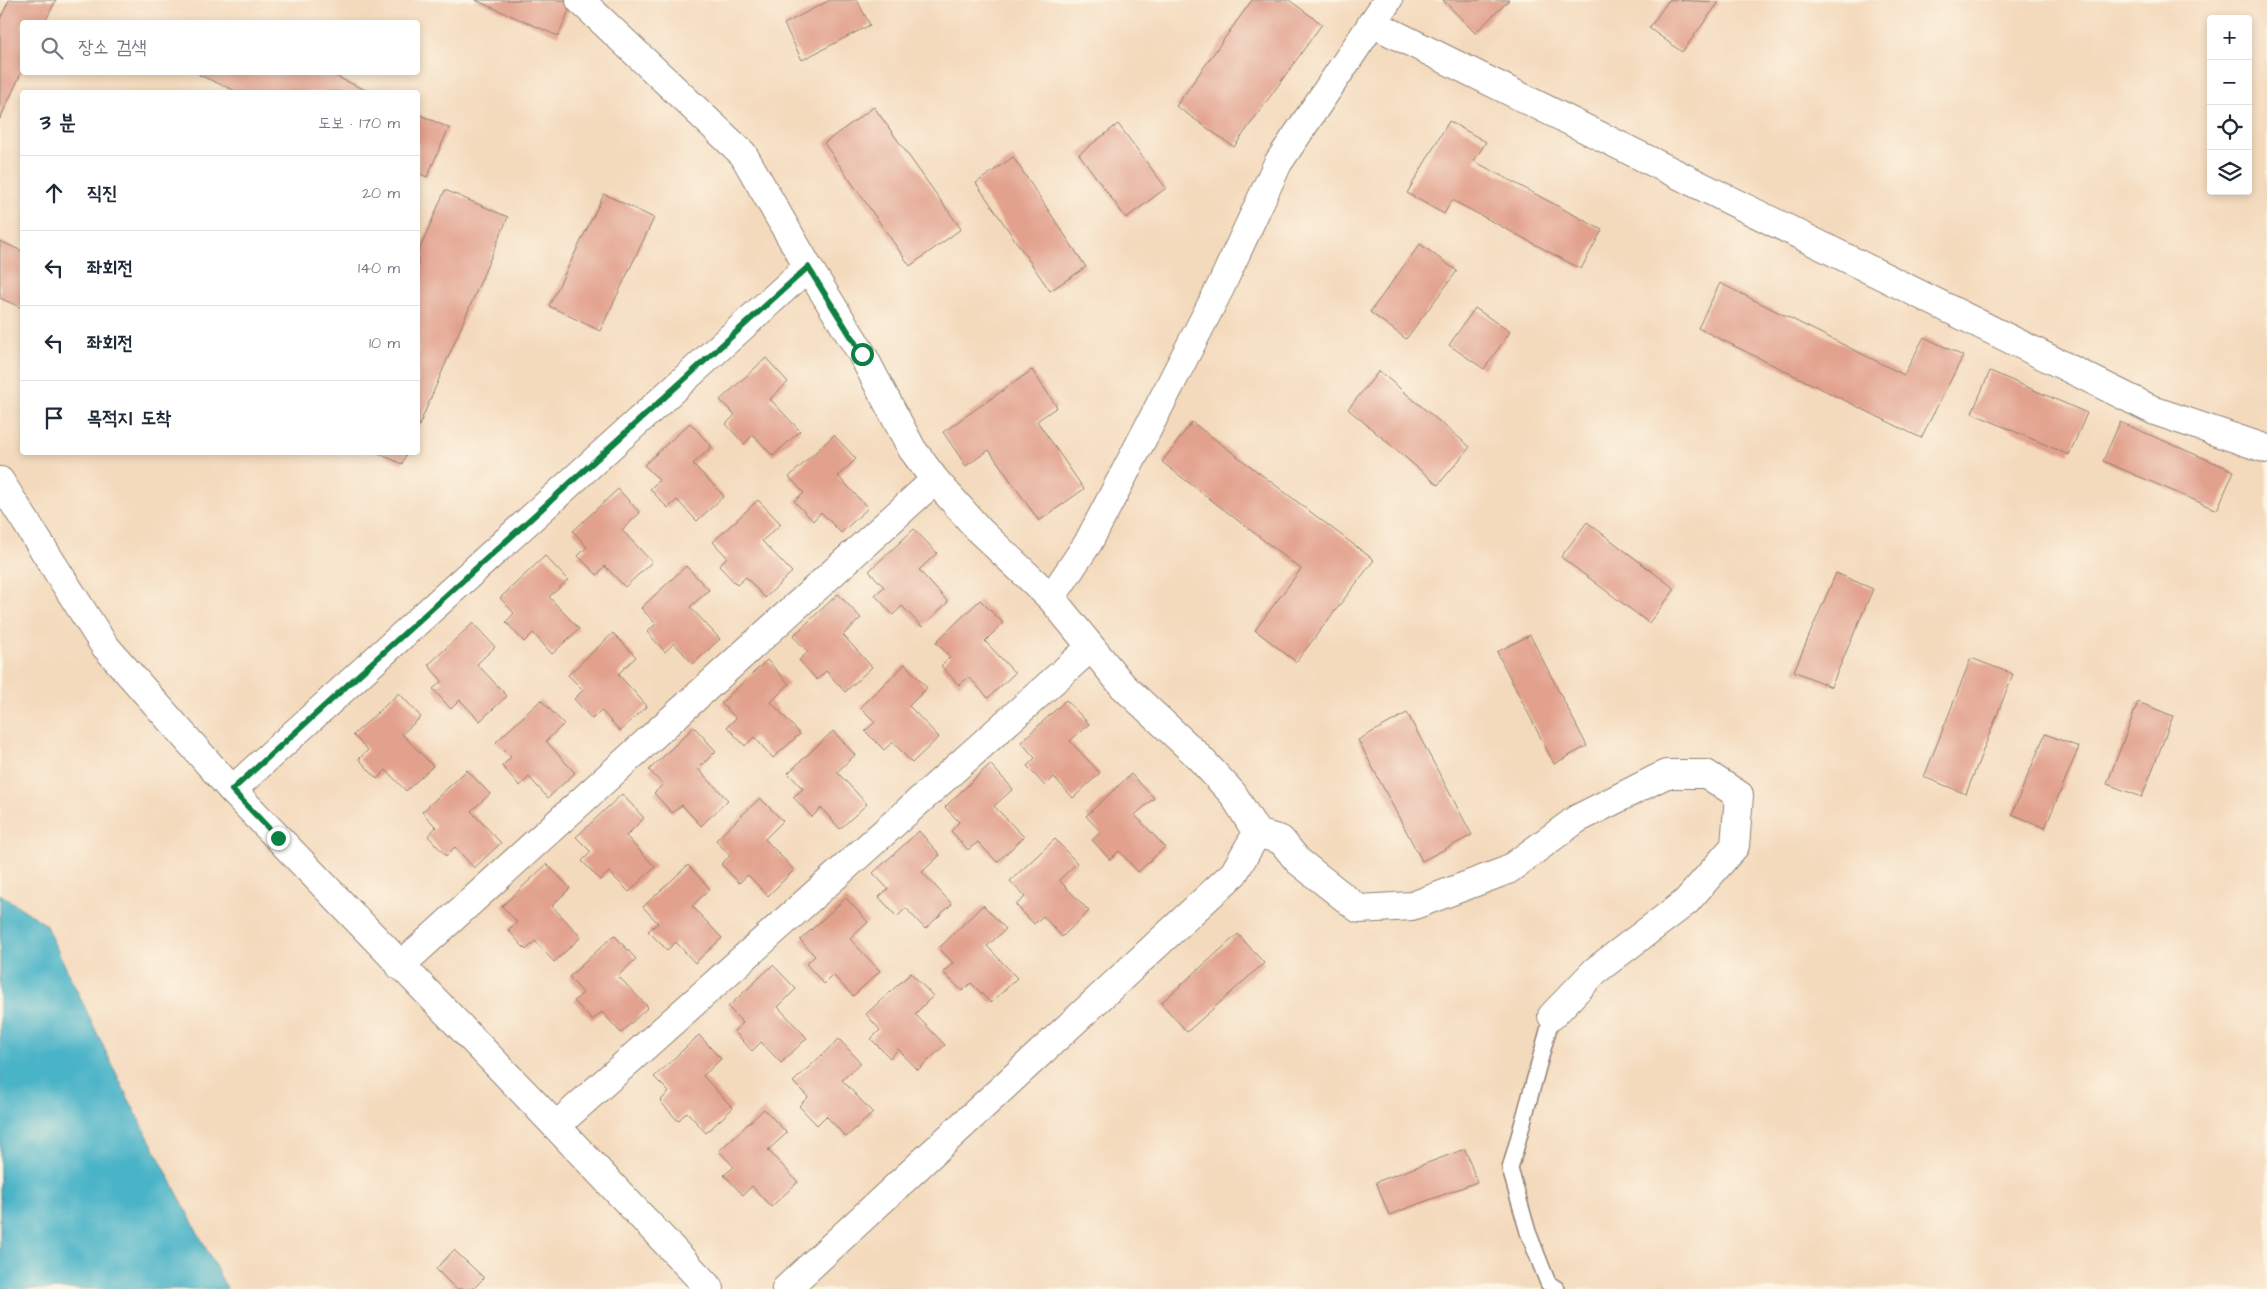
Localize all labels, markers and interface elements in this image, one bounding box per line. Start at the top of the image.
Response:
map controls [2207,15,2252,195]
button: + [2207,15,2252,60]
search box [20,20,420,75]
icon: search [38,34,66,62]
text: 장소 검색 [78,34,147,61]
button: − [2207,60,2252,105]
button: locate [2207,105,2252,150]
text: 3 분 [40,108,76,137]
text: 도보 · 170 m [318,112,400,134]
button: layers [2207,150,2252,195]
icon: ahead [40,179,68,207]
text: 직진 [87,180,118,207]
text: 20 m [362,182,400,204]
icon: left [40,254,68,282]
text: 좌회전 [87,255,133,282]
text: 140 m [358,257,400,279]
icon: left [40,329,68,357]
text: 좌회전 [87,330,133,357]
text: 10 m [369,332,400,354]
route start [851,343,874,366]
icon: arrive [40,404,68,432]
text: 목적지 도착 [87,405,171,432]
route end [267,827,290,850]

